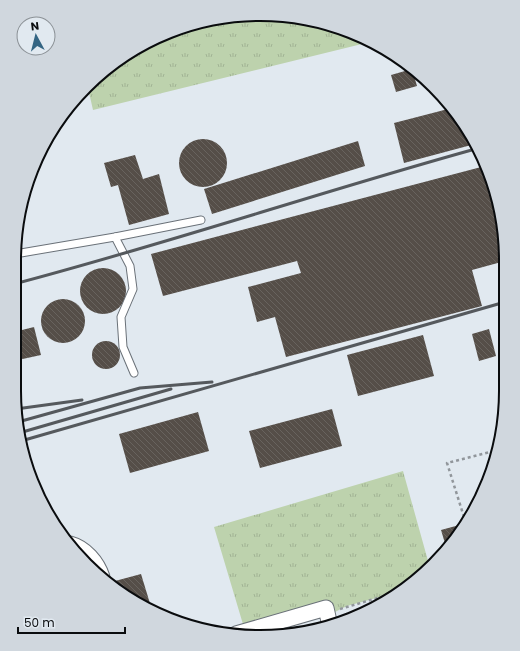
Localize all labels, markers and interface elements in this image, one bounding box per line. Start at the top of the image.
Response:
north arrow [16,16,56,56]
text: N [30,18,40,35]
scale bar [18,609,125,635]
text: 50 m [24,614,55,631]

